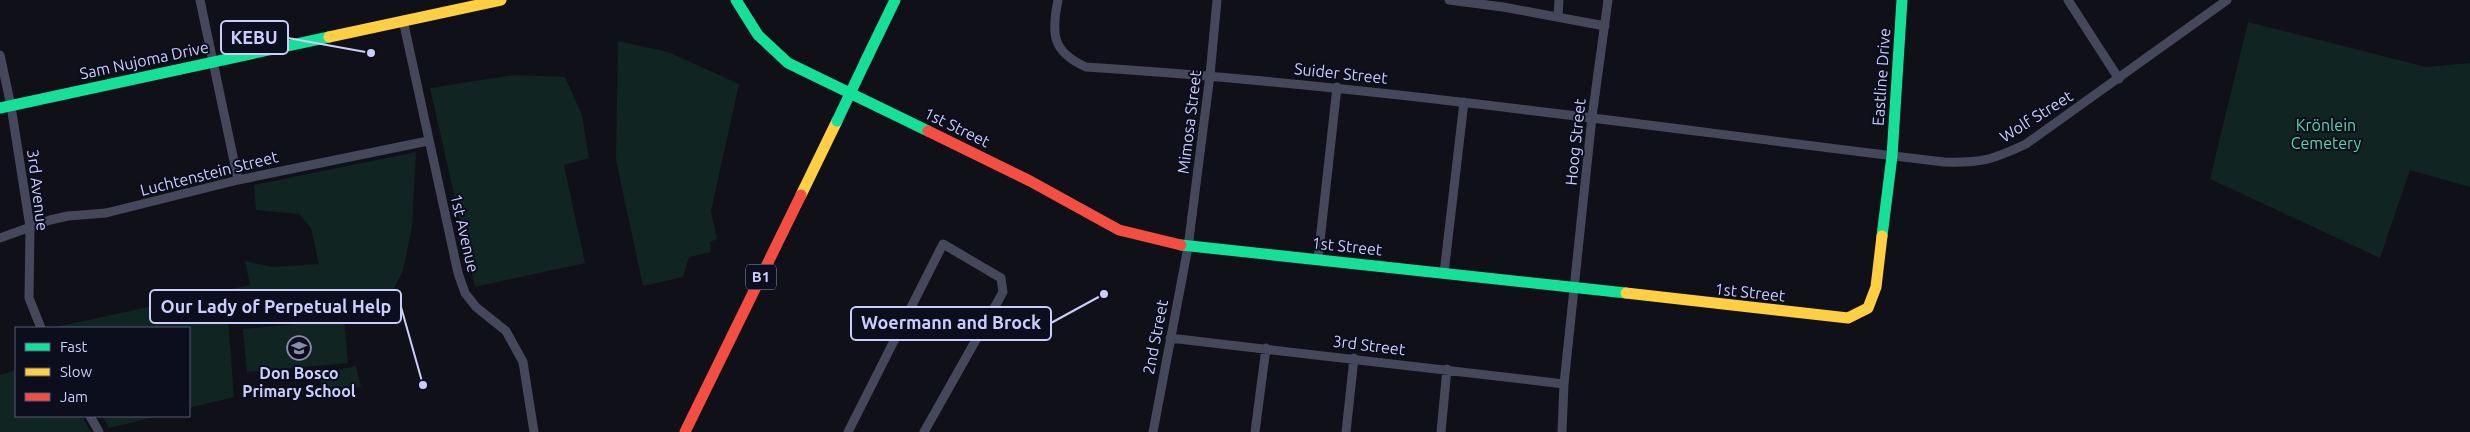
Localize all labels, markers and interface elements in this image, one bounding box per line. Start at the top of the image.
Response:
callout: KEBU [221,21,288,54]
text: KEBU [230,27,278,47]
street label: Eastline Drive [1869,28,1893,126]
street label: Sam Nujoma Drive [78,38,210,82]
street label: Suider Street [1293,59,1389,87]
street label: Mimosa Street [1174,68,1204,175]
street label: Wolf Street [1996,86,2076,146]
street label: Hoog Street [1561,97,1589,186]
street label: 1st Street [921,103,993,151]
park label: Krönlein Cemetery [2291,116,2362,152]
street label: Luchtenstein Street [138,147,280,199]
street label: 3rd Avenue [24,148,52,232]
street label: 1st Avenue [447,192,483,274]
street label: 1st Street [1311,233,1384,259]
road number: B1 [746,264,776,290]
street label: 1st Street [1714,279,1787,305]
callout: Our Lady of Perpetual Help [150,290,401,323]
text: Our Lady of Perpetual Help [161,296,391,316]
street label: 2nd Street [1139,297,1171,376]
callout: Woermann and Brock [851,307,1051,340]
text: Woermann and Brock [861,312,1041,332]
legend [15,327,190,417]
street label: 3rd Street [1332,332,1407,358]
school or university icon: Don Bosco Primary School [286,335,312,361]
text: Fast [60,338,88,355]
text: Slow [60,363,93,380]
place label: Don Bosco Primary School [242,364,356,400]
text: Jam [60,388,88,405]

